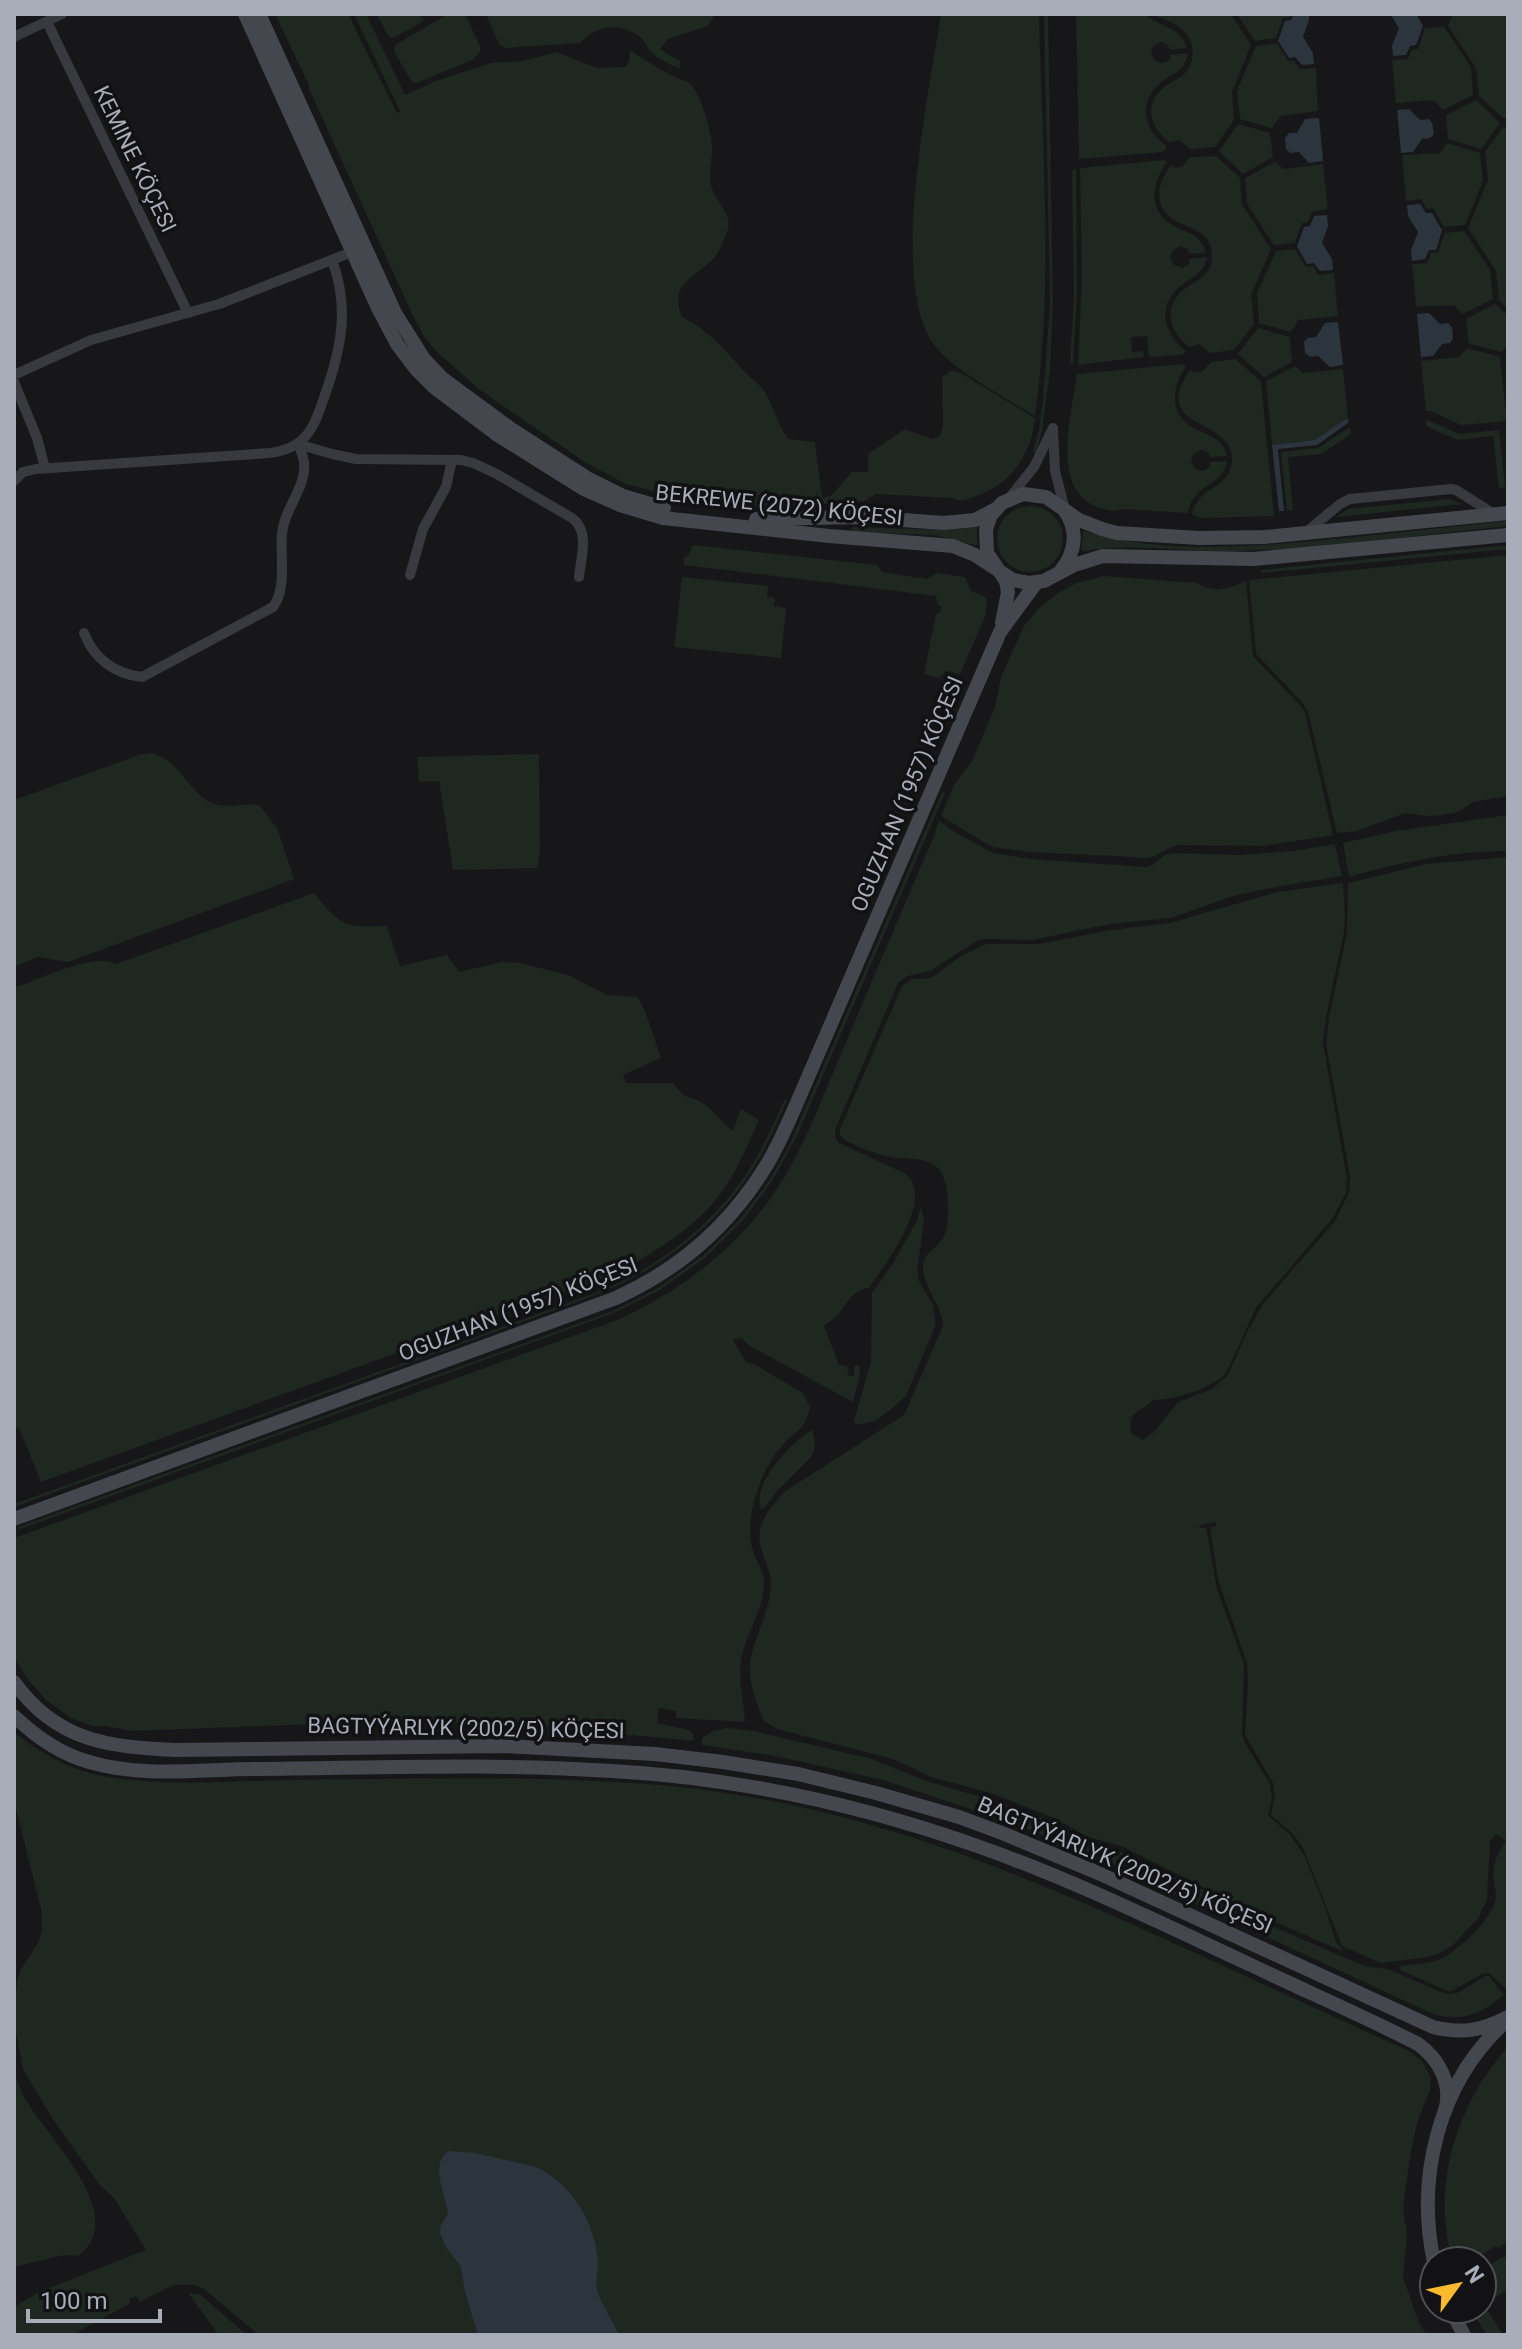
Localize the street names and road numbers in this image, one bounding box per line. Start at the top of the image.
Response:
street label: KEMINE KÖÇESI [89,82,181,236]
street label: BEKREWE (2072) KÖÇESI [654,480,904,531]
street label: OGUZHAN (1957) KÖÇESI [846,672,969,916]
street label: OGUZHAN (1957) KÖÇESI [395,1252,641,1367]
street label: BAGTYÝARLYK (2002/5) KÖÇESI [307,1713,625,1744]
street label: BAGTYÝARLYK (2002/5) KÖÇESI [974,1791,1276,1939]

